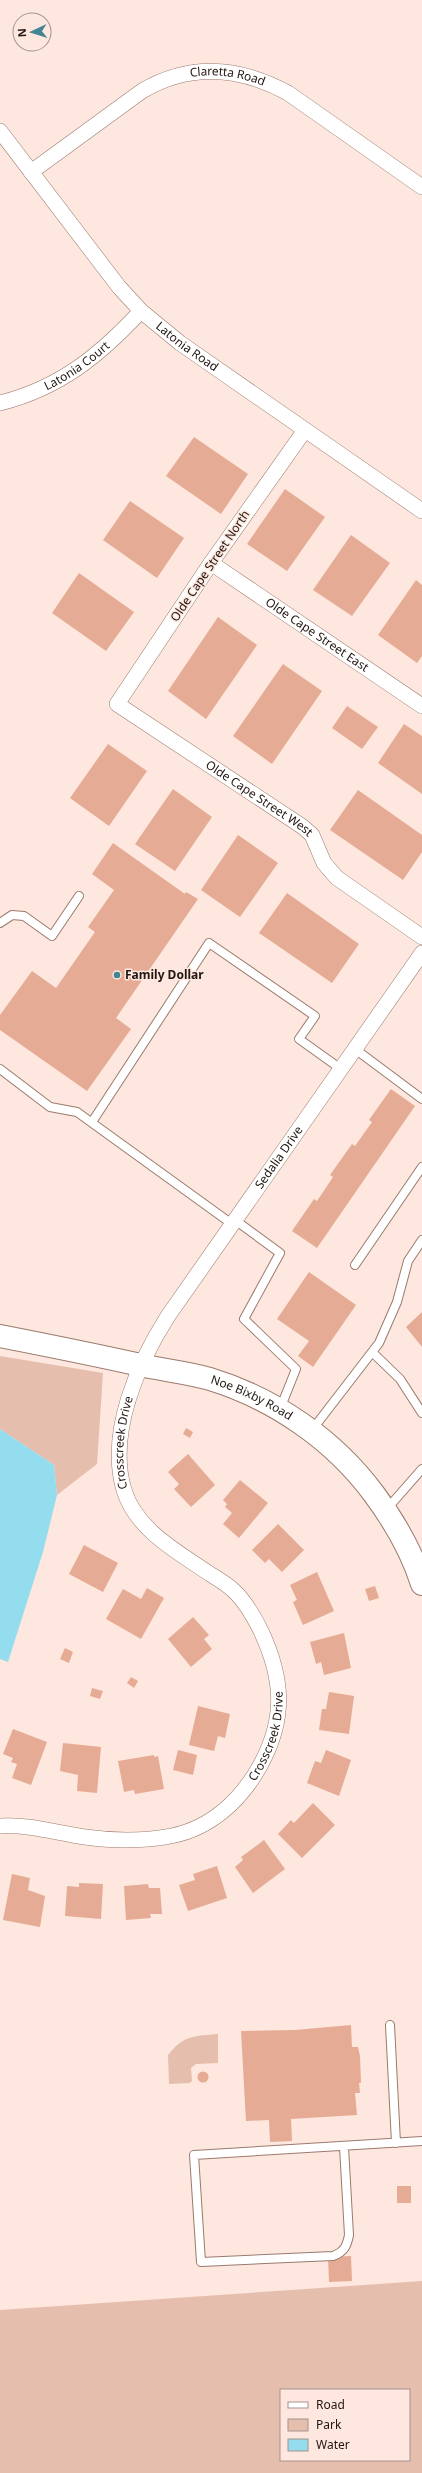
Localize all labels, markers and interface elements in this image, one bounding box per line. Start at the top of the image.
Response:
north arrow [12,12,52,52]
text: N [14,28,29,38]
street label: Claretta Road [189,62,268,90]
street label: Latonia Road [152,318,222,375]
street label: Latonia Court [41,337,114,394]
street label: Olde Cape Street North [166,507,253,625]
street label: Olde Cape Street East [262,593,373,676]
street label: Olde Cape Street West [202,756,317,840]
place label: Family Dollar [125,966,204,983]
marker: Family Dollar [112,970,122,980]
street label: Sedalia Drive [251,1122,307,1192]
street label: Noe Bixby Road [209,1371,296,1424]
street label: Crosscreek Drive [110,1393,137,1491]
street label: Crosscreek Drive [244,1691,287,1784]
legend [280,2389,410,2461]
text: Road [316,2396,345,2413]
text: Park [316,2416,342,2433]
text: Water [316,2436,350,2453]

